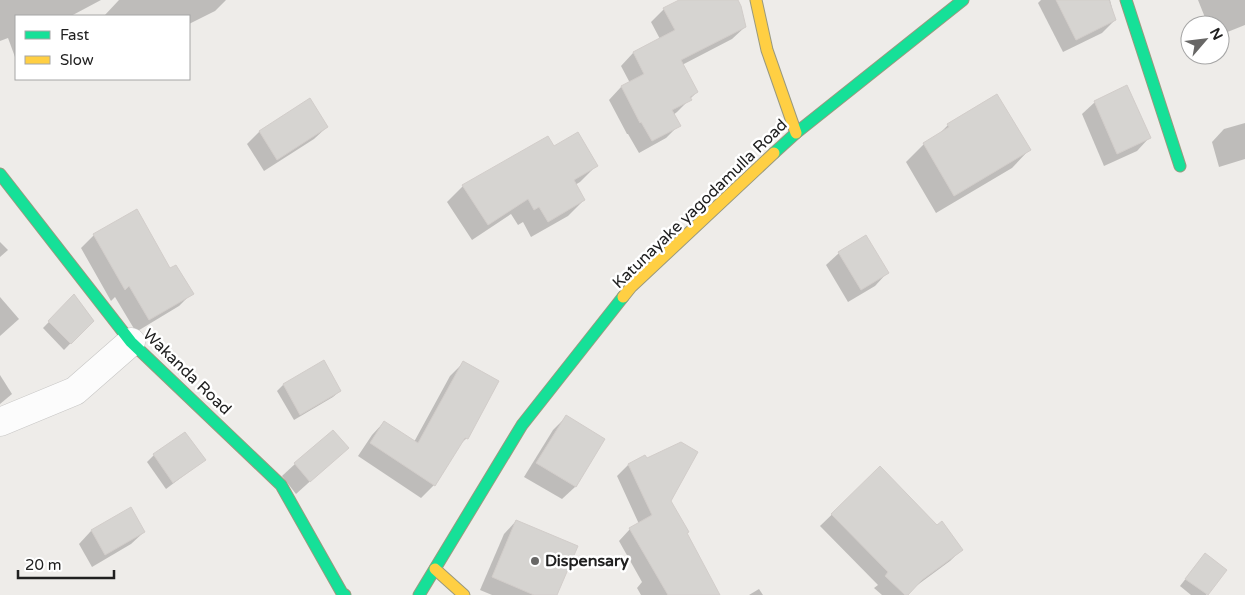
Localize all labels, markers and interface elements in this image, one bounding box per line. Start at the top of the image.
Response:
legend [15,15,190,80]
north arrow [1180,15,1230,65]
text: N [1206,25,1226,43]
text: Fast [60,26,90,44]
text: Slow [60,51,94,69]
street label: Katunayake yagodamulla Road [608,115,792,293]
street label: Wakanda Road [139,325,235,419]
scale bar [18,548,114,580]
place label: Dispensary [545,551,629,571]
marker: Dispensary [529,555,541,567]
text: 20 m [25,556,62,574]

